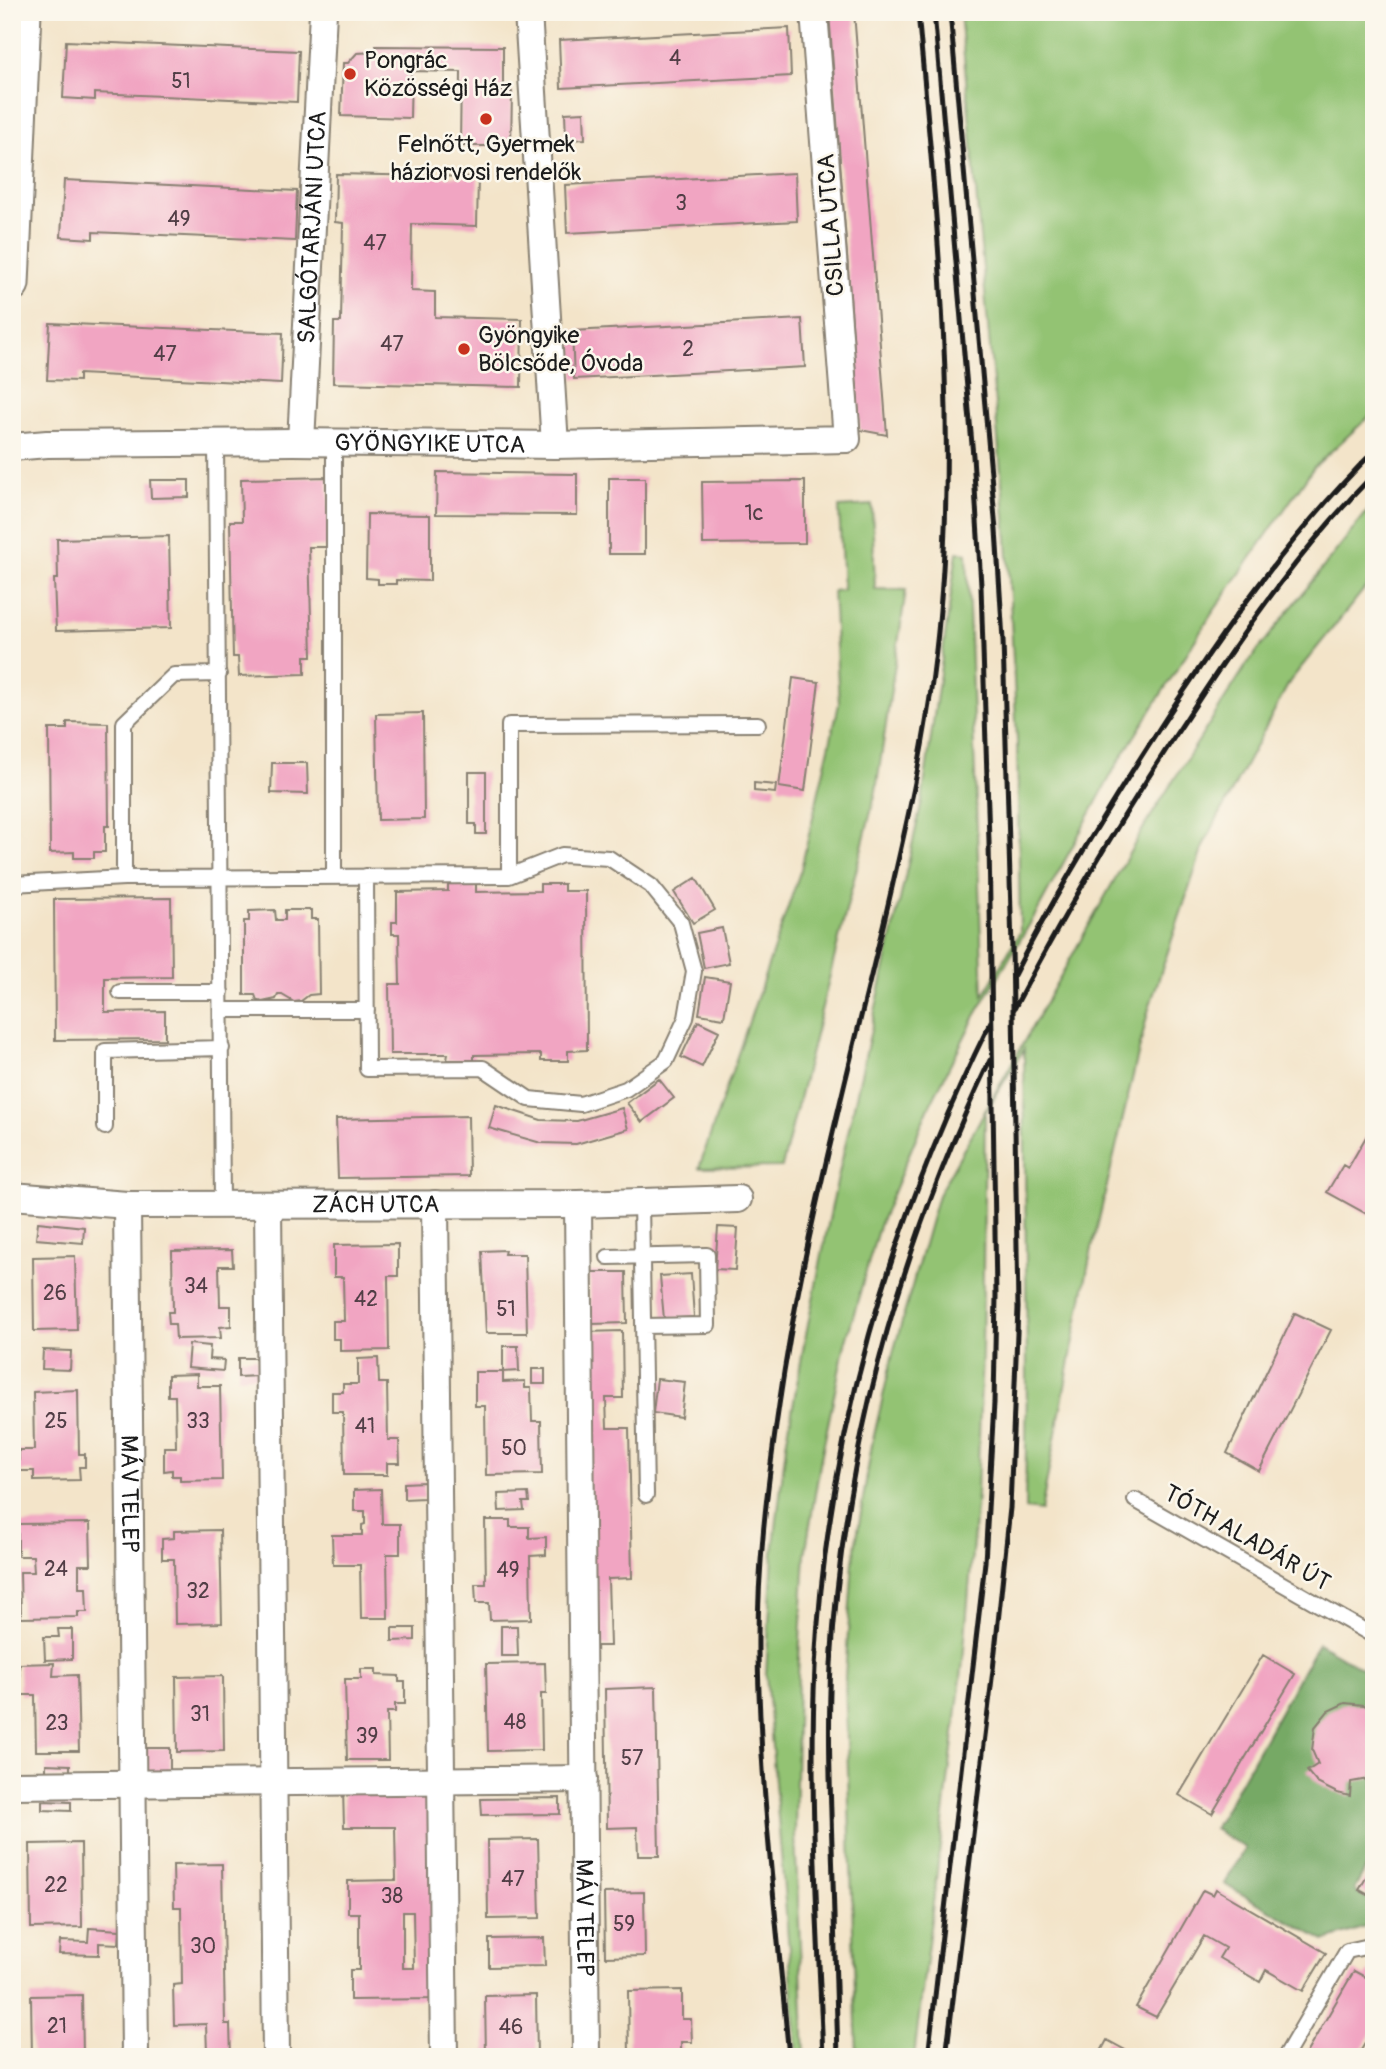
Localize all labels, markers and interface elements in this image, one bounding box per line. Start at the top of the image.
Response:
house number: 4 [669,45,681,72]
place label: Pongrác Közösségi Ház [364,46,512,103]
marker: Pongrác Közösségi Ház [342,66,358,82]
house number: 51 [171,68,191,95]
street label: SALGÓTARJÁNI UTCA [292,110,332,344]
marker: Felnőtt, Gyermek háziorvosi rendelők [478,111,494,127]
place label: Felnőtt, Gyermek háziorvosi rendelők [391,130,581,187]
street label: CSILLA UTCA [812,153,850,297]
house number: 3 [675,190,687,217]
house number: 49 [168,206,191,233]
house number: 47 [363,230,387,257]
place label: Gyöngyike Bölcsőde, Óvoda [478,321,643,378]
house number: 47 [380,331,404,358]
house number: 2 [682,336,694,363]
house number: 47 [153,341,177,368]
marker: Gyöngyike Bölcsőde, Óvoda [456,341,472,357]
street label: GYÖNGYIKE UTCA [334,428,525,459]
house number: 1c [745,500,763,527]
street label: ZÁCH UTCA [312,1190,439,1219]
house number: 34 [184,1273,208,1300]
house number: 26 [43,1280,67,1307]
house number: 42 [354,1286,378,1313]
house number: 51 [496,1296,516,1323]
house number: 25 [44,1408,68,1435]
house number: 33 [186,1408,210,1435]
house number: 41 [355,1413,375,1440]
street label: MÁV TELEP [115,1435,145,1553]
house number: 50 [501,1435,527,1462]
street label: TÓTH ALADÁR ÚT [1159,1478,1336,1597]
house number: 24 [44,1556,68,1583]
house number: 49 [497,1557,520,1584]
house number: 32 [186,1578,210,1605]
house number: 31 [190,1701,210,1728]
house number: 48 [504,1709,526,1736]
house number: 23 [46,1710,68,1737]
house number: 39 [356,1723,378,1750]
house number: 57 [621,1745,643,1772]
street label: MÁV TELEP [570,1859,600,1977]
house number: 47 [501,1866,525,1893]
house number: 22 [44,1872,68,1899]
house number: 38 [381,1883,403,1910]
house number: 59 [613,1911,635,1938]
house number: 30 [190,1933,216,1960]
house number: 21 [47,2013,67,2040]
house number: 46 [499,2014,523,2041]

